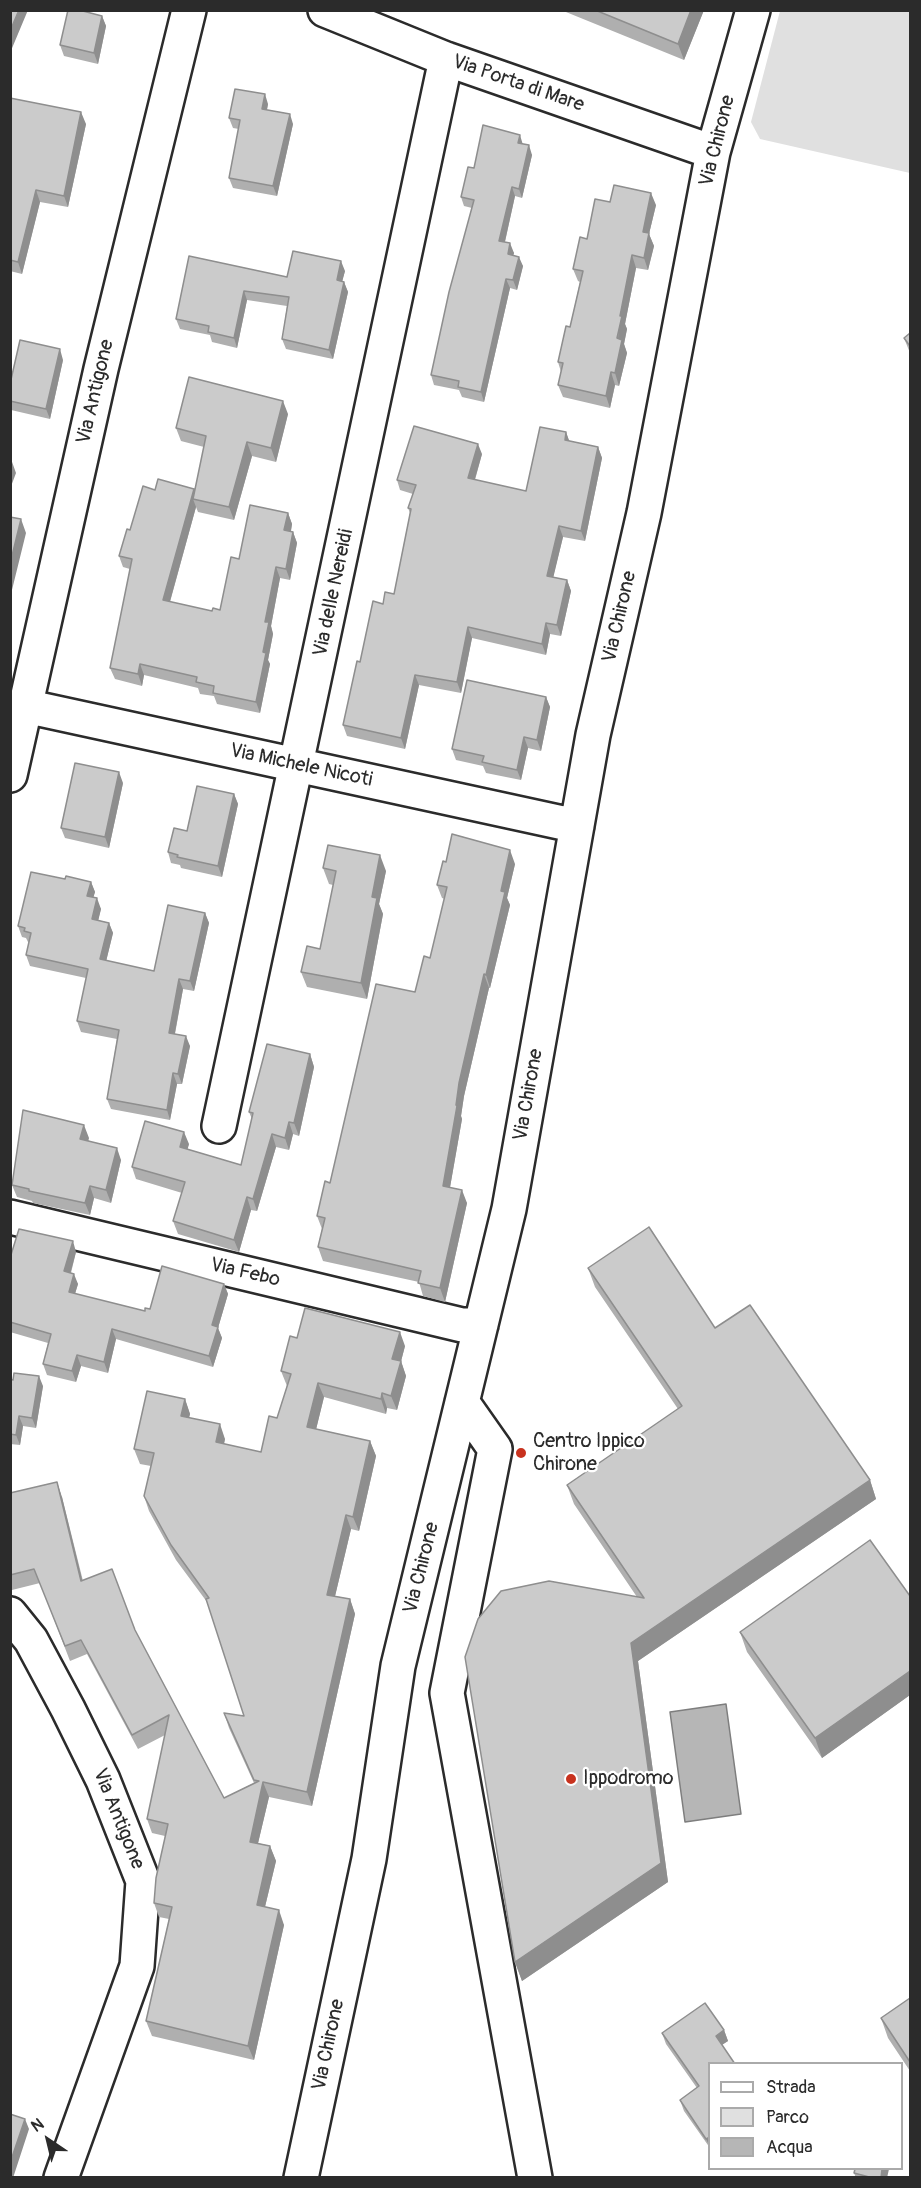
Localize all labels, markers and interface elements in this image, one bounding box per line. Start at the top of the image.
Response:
street label: Via Porta di Mare [449,50,587,118]
street label: Via Chirone [695,93,741,189]
street label: Via Antigone [72,337,120,447]
street label: Via delle Nereidi [309,527,359,659]
street label: Via Chirone [598,569,642,665]
street label: Via Michele Nicoti [228,739,374,793]
street label: Via Chirone [509,1047,549,1143]
street label: Via Febo [208,1253,282,1293]
place label: Centro Ippico Chirone [533,1430,645,1477]
marker: Centro Ippico Chirone [514,1446,528,1460]
street label: Via Chirone [399,1520,445,1616]
street label: Via Antigone [87,1765,149,1873]
place label: Ippodromo [583,1767,673,1791]
marker: Ippodromo [564,1772,578,1786]
street label: Via Chirone [308,1997,350,2093]
legend [708,2062,903,2170]
text: Strada [766,2076,816,2099]
text: Parco [766,2106,809,2129]
north arrow [18,2110,78,2170]
text: N [27,2114,48,2137]
text: Acqua [766,2136,813,2159]

